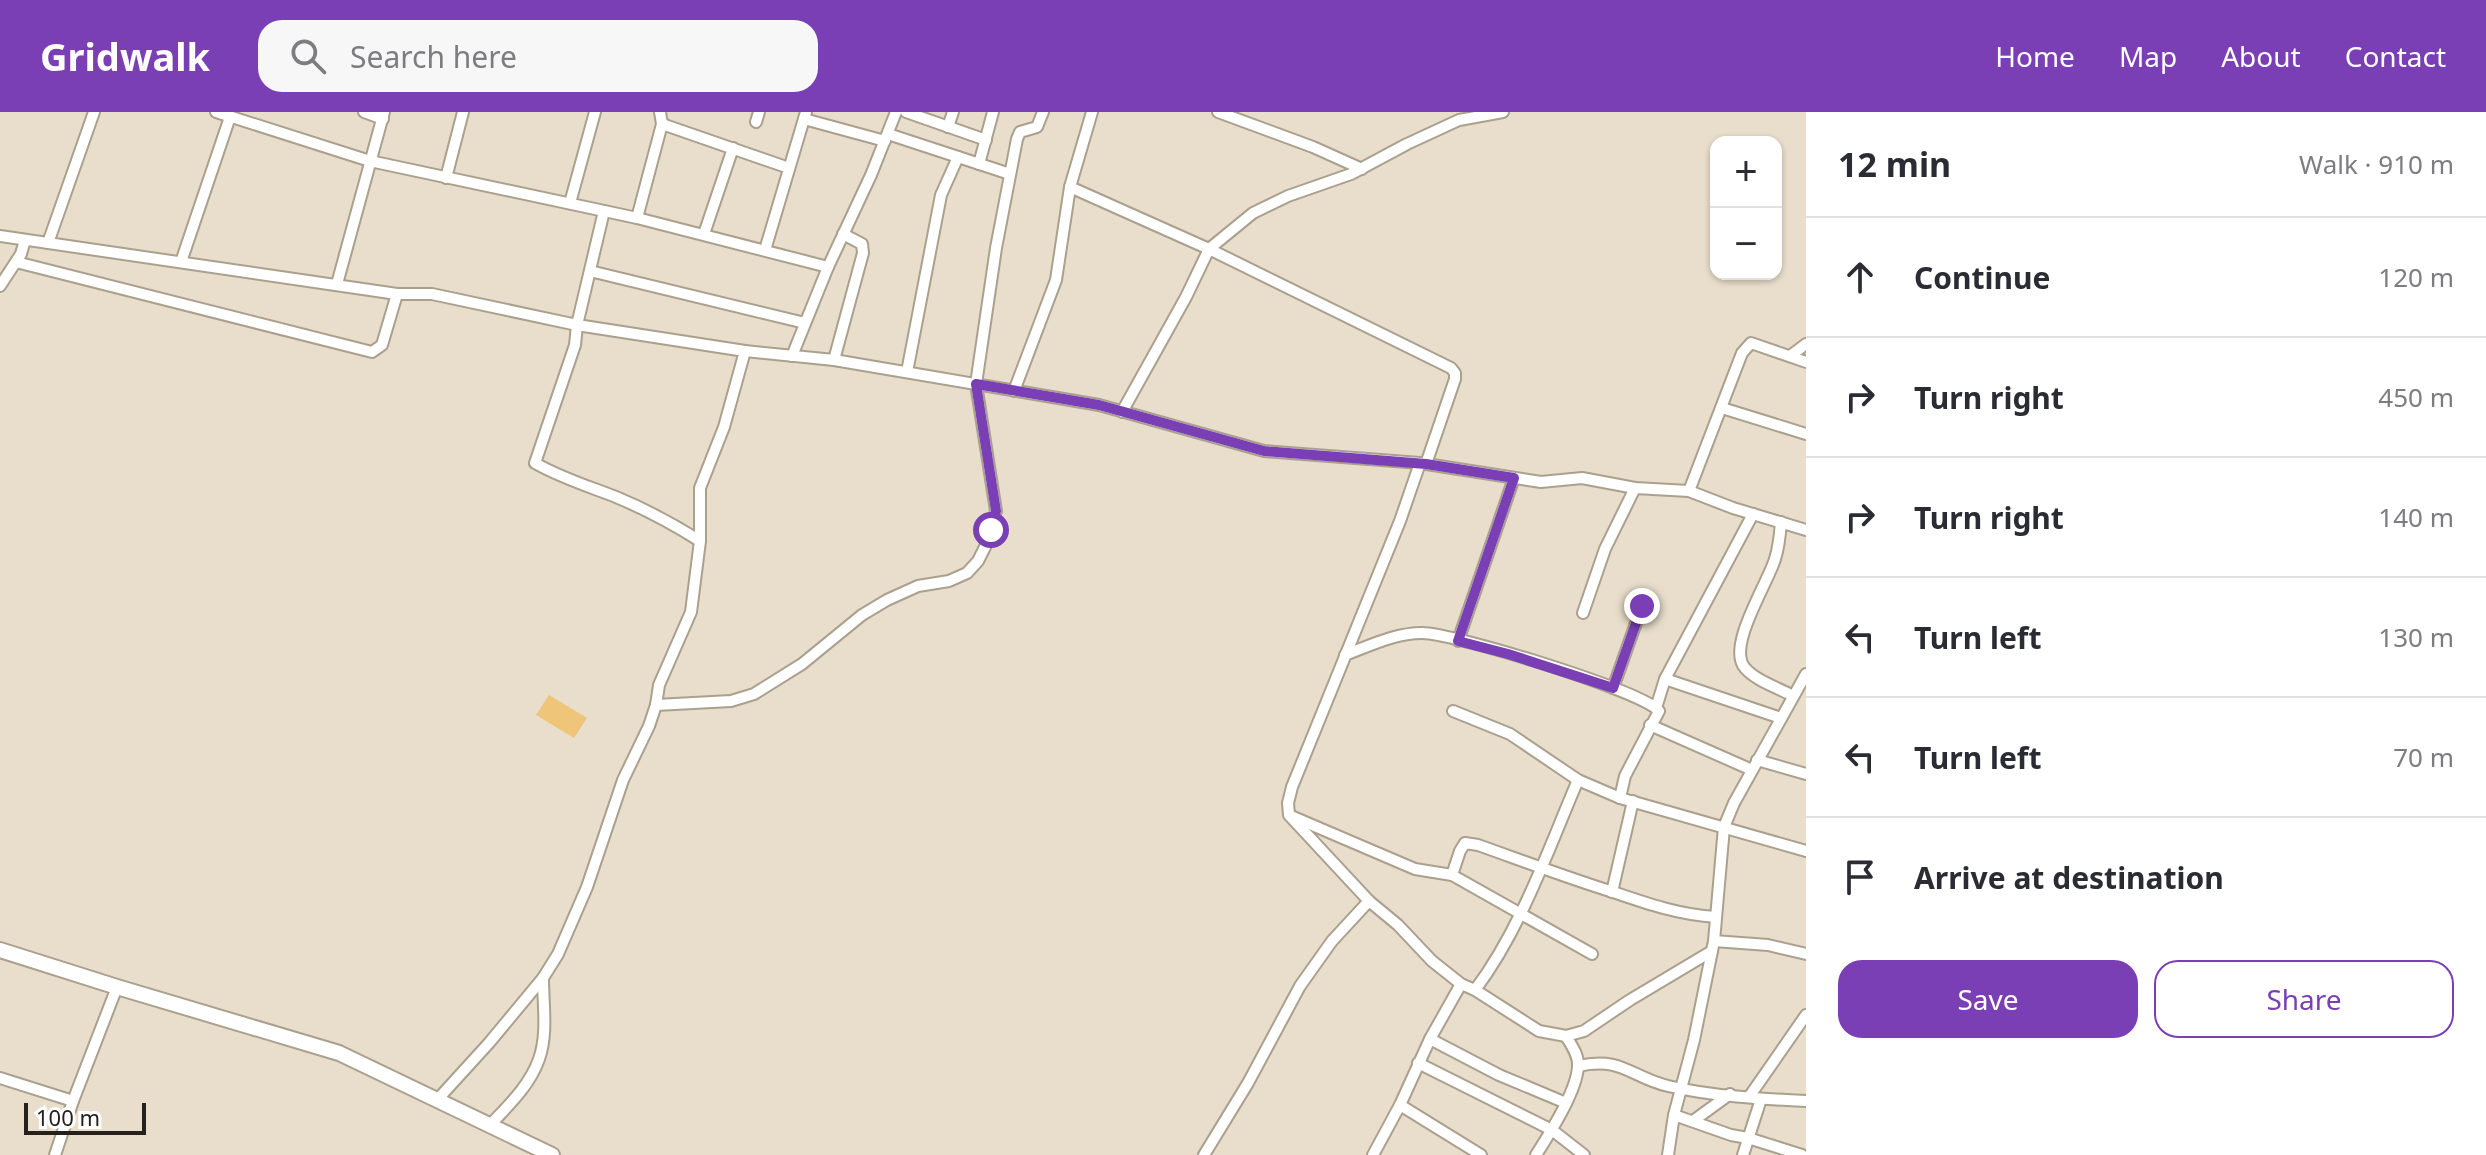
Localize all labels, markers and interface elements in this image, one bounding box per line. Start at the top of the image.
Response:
search box [258,20,818,92]
text: Gridwalk [40,30,210,82]
icon: search [286,34,330,78]
text: Search here [350,36,517,77]
text: Home [1995,37,2075,75]
text: Map [2119,37,2177,75]
text: About [2221,37,2301,75]
text: Contact [2345,37,2446,75]
map controls [1710,136,1782,280]
button: + [1710,136,1782,208]
text: 12 min [1838,141,1951,187]
text: Walk · 910 m [2299,146,2454,182]
button: − [1710,208,1782,280]
icon: ahead [1838,255,1882,299]
text: Continue [1914,257,2050,298]
text: 120 m [2378,259,2454,295]
icon: right [1838,375,1882,419]
text: Turn right [1914,377,2064,418]
text: 450 m [2378,379,2454,415]
icon: right [1838,495,1882,539]
text: Turn right [1914,497,2064,538]
text: 140 m [2378,499,2454,535]
route start [973,512,1009,548]
route end [1624,588,1660,624]
icon: left [1838,615,1882,659]
text: Turn left [1914,617,2042,658]
text: 130 m [2378,619,2454,655]
icon: left [1838,735,1882,779]
text: Turn left [1914,737,2042,778]
text: 70 m [2393,739,2454,775]
icon: arrive [1838,855,1882,899]
text: Arrive at destination [1914,857,2224,898]
button: Save [1838,960,2138,1038]
button: Share [2154,960,2454,1038]
scale bar [24,1099,146,1135]
text: 100 m [36,1102,100,1132]

